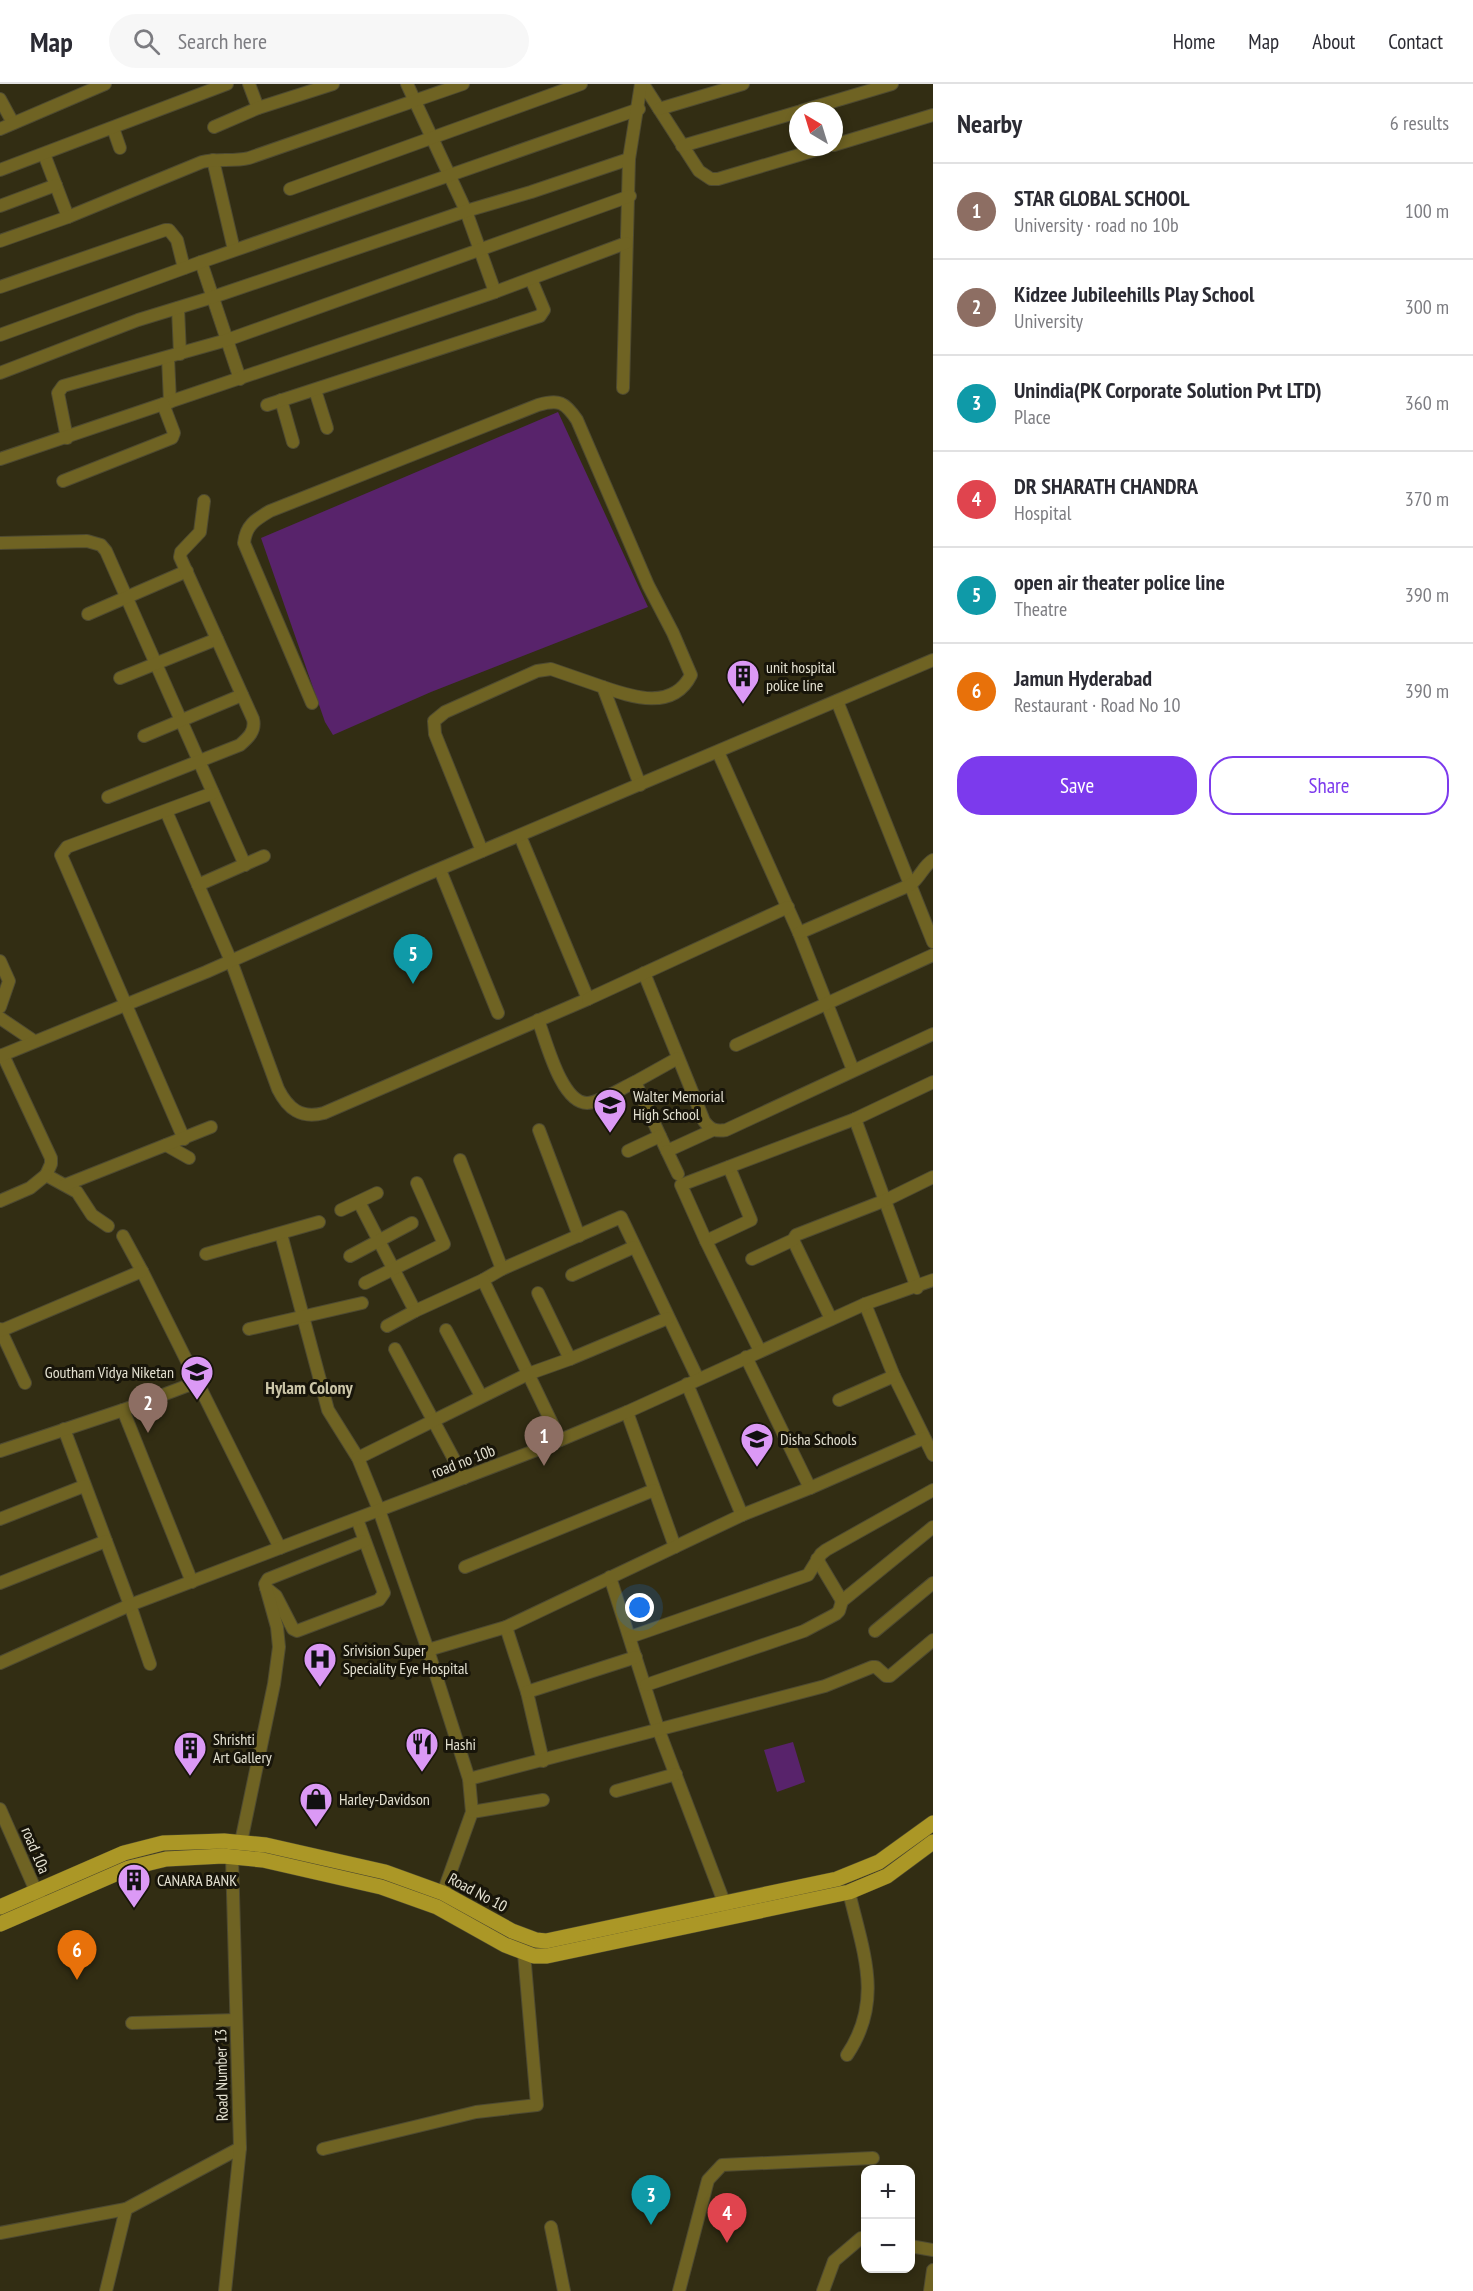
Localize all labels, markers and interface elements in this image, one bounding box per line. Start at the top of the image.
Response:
search box [109,14,529,68]
text: Map [30,23,73,60]
icon: search [130,25,163,58]
text: Search here [178,27,267,55]
text: Home [1173,28,1215,55]
text: Map [1248,28,1279,55]
text: About [1312,28,1355,55]
text: Contact [1388,28,1443,55]
north arrow [789,102,843,156]
text: Nearby [957,107,1022,140]
text: 6 results [1390,110,1449,136]
text: STAR GLOBAL SCHOOL [1014,184,1190,212]
text: 1 [972,198,981,224]
text: 100 m [1405,198,1449,224]
text: University · road no 10b [1014,212,1179,238]
text: Kidzee Jubileehills Play School [1014,280,1254,308]
text: 2 [972,294,981,320]
text: 300 m [1405,294,1449,320]
text: University [1014,308,1083,334]
text: Unindia(PK Corporate Solution Pvt LTD) [1014,376,1322,404]
text: 3 [972,390,981,416]
text: 360 m [1405,390,1449,416]
text: Place [1014,404,1051,430]
text: DR SHARATH CHANDRA [1014,472,1198,500]
text: 4 [972,486,981,512]
text: 370 m [1405,486,1449,512]
text: Hospital [1014,500,1071,526]
text: open air theater police line [1014,568,1225,596]
text: 5 [972,582,981,608]
text: 390 m [1405,582,1449,608]
text: Theatre [1014,596,1067,622]
place label: unit hospital police line [766,657,836,695]
building icon: unit hospital police line [725,658,761,705]
text: Jamun Hyderabad [1014,664,1152,692]
text: 6 [972,678,981,704]
text: 390 m [1405,678,1449,704]
text: Restaurant · Road No 10 [1014,692,1181,718]
button: Save [957,756,1197,815]
button: Share [1209,756,1449,815]
pin: 5 [394,934,432,984]
place label: Walter Memorial High School [633,1086,724,1124]
school or university icon: Walter Memorial High School [592,1087,628,1134]
school or university icon: Goutham Vidya Niketan [179,1354,215,1401]
place label: Goutham Vidya Niketan [45,1362,174,1382]
district label: Hylam Colony [265,1376,353,1399]
pin: 2 [128,1384,168,1433]
pin: 1 [524,1416,564,1466]
school or university icon: Disha Schools [739,1421,775,1468]
place label: Disha Schools [780,1429,857,1449]
street label: road no 10b [428,1440,498,1482]
your location [625,1593,654,1622]
place label: Srivision Super Speciality Eye Hospital [343,1640,468,1678]
hospital icon: Srivision Super Speciality Eye Hospital [302,1641,338,1688]
restaurant icon: Hashi [404,1726,440,1773]
place label: Shrishti Art Gallery [213,1729,272,1767]
building icon: Shrishti Art Gallery [172,1730,208,1777]
place label: Hashi [445,1734,476,1754]
shop icon: Harley-Davidson [298,1781,334,1828]
place label: Harley-Davidson [339,1789,430,1809]
street label: road 10a [17,1824,55,1876]
building icon: CANARA BANK [116,1862,152,1909]
street label: Road No 10 [445,1868,511,1916]
place label: CANARA BANK [157,1870,237,1890]
pin: 6 [58,1930,97,1980]
street label: Road Number 13 [210,2029,232,2121]
map controls [861,2165,915,2273]
button: + [861,2165,915,2219]
pin: 3 [632,2176,670,2225]
pin: 4 [708,2194,746,2243]
button: − [861,2219,915,2273]

